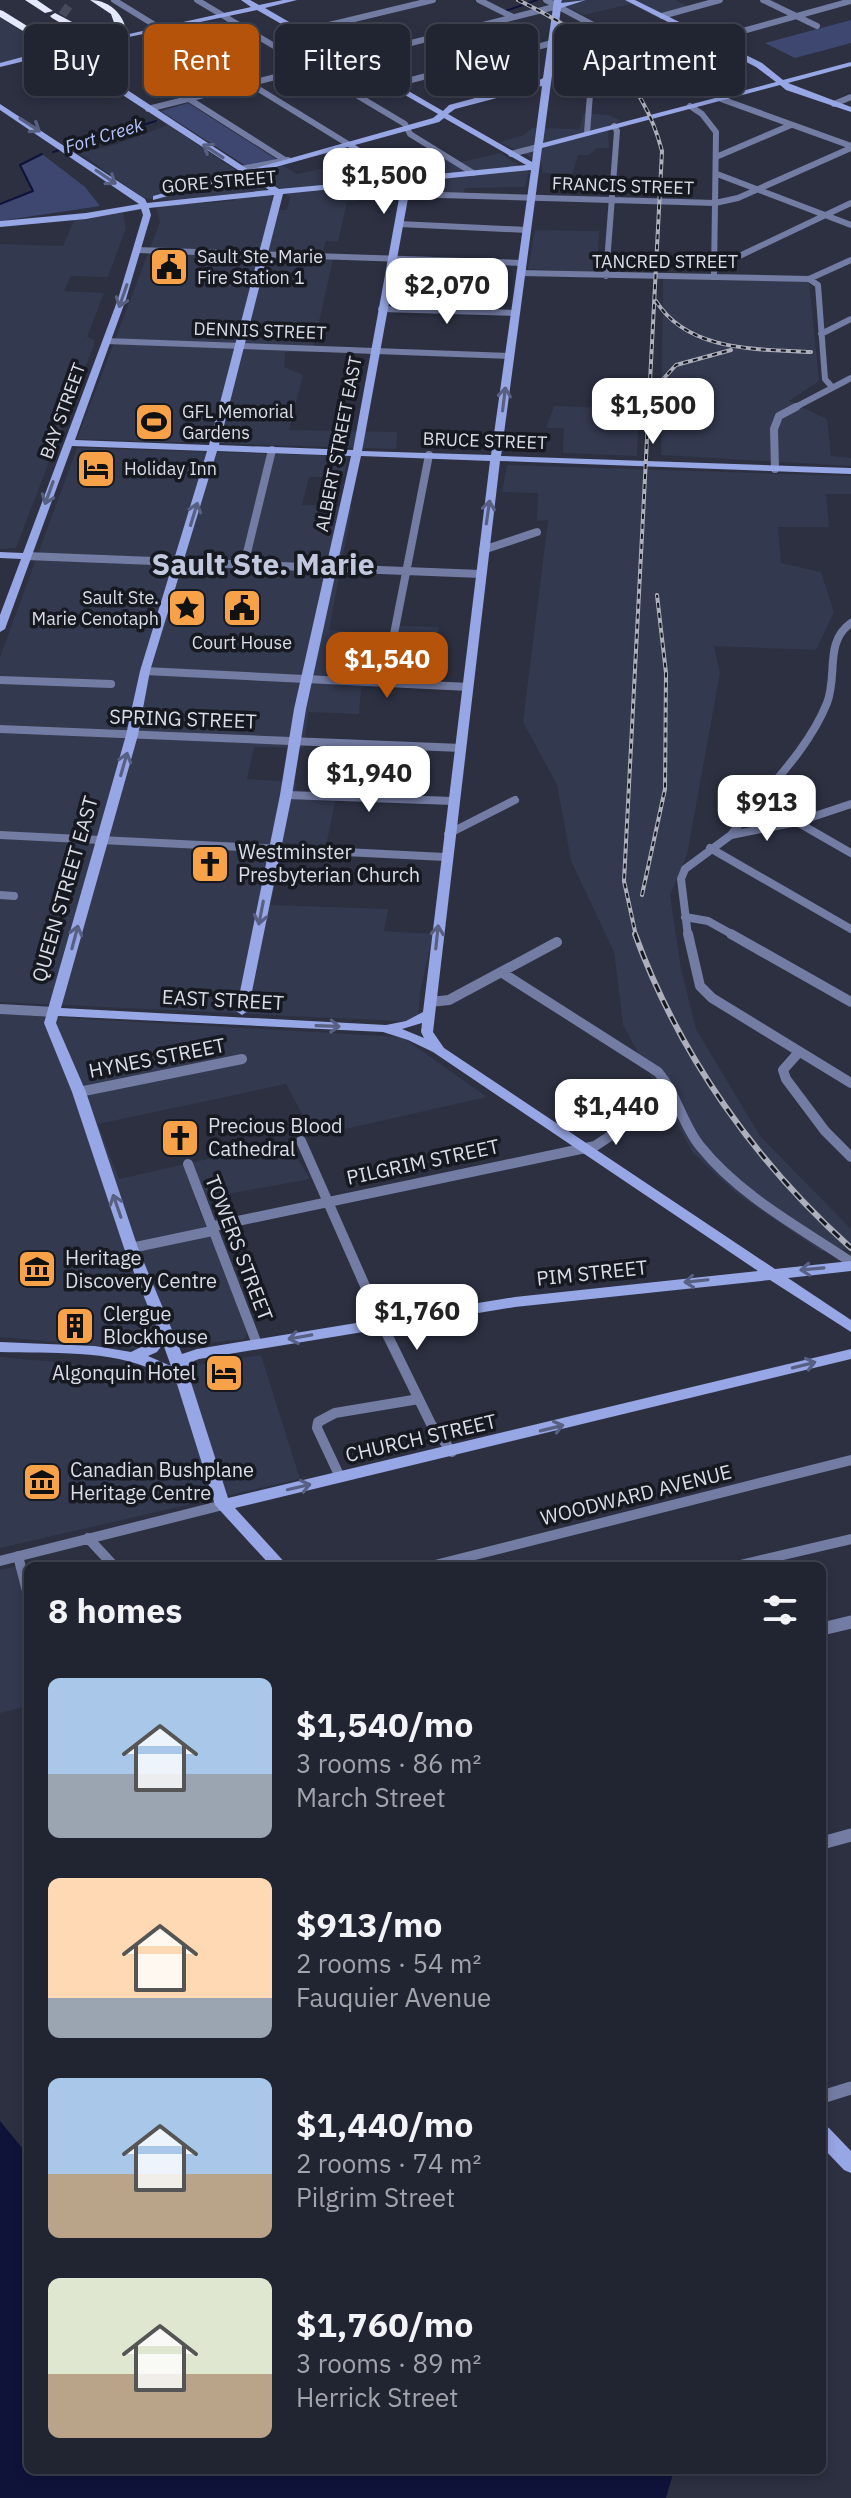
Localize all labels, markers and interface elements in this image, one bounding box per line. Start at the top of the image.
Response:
chip: Buy [24,24,128,96]
chip: Rent [144,24,259,96]
chip: Filters [275,24,410,96]
chip: New [426,24,538,96]
chip: Apartment [554,24,745,96]
water label: Fort Creek [62,113,146,158]
one-way arrow [18,118,41,134]
one-way arrow [203,143,225,160]
pin: $1,500 [319,148,449,216]
text: $1,500 [341,157,427,191]
street label: GORE STREET [161,165,277,198]
one-way arrow [95,169,117,185]
street label: FRANCIS STREET [552,172,695,199]
place label: Sault Ste. Marie Fire Station 1 [197,245,323,289]
public building icon: Sault Ste. Marie Fire Station 1 [148,246,190,288]
street label: TANCRED STREET [592,250,738,273]
pin: $2,070 [382,258,512,326]
text: $2,070 [404,267,490,301]
one-way arrow [114,283,129,308]
street label: DENNIS STREET [193,317,327,344]
street label: ALBERT STREET EAST [310,354,367,534]
street label: BAY STREET [35,360,91,462]
pin: $1,500 [588,378,718,446]
one-way arrow [496,386,511,413]
text: $1,500 [610,387,696,421]
place label: GFL Memorial Gardens [182,400,294,444]
sports icon: GFL Memorial Gardens [133,401,175,443]
street label: BRUCE STREET [422,427,548,454]
hotel icon: Holiday Inn [75,448,117,490]
place label: Holiday Inn [124,457,217,480]
one-way arrow [41,480,55,505]
one-way arrow [481,500,496,526]
one-way arrow [187,501,202,527]
district label: Sault Ste. Marie [151,544,375,583]
place label: Sault Ste. Marie Cenotaph [32,586,159,630]
place icon: Sault Ste. Marie Cenotaph [166,587,208,629]
public building icon: Court House [221,587,263,629]
place label: Court House [192,631,292,654]
pin: $1,540 [322,632,452,700]
text: $1,540 [344,641,430,675]
street label: SPRING STREET [109,702,257,735]
pin: $1,940 [304,746,434,814]
one-way arrow [117,752,132,778]
text: $1,940 [326,755,412,789]
pin: $913 [720,775,814,843]
text: $913 [736,784,798,818]
street label: QUEEN STREET EAST [25,793,104,985]
place label: Westminster Presbyterian Church [238,838,420,888]
church icon: Westminster Presbyterian Church [189,843,231,885]
one-way arrow [253,900,268,925]
one-way arrow [429,924,444,951]
one-way arrow [68,925,83,951]
street label: EAST STREET [161,983,285,1016]
one-way arrow [314,1018,341,1033]
street label: HYNES STREET [86,1031,227,1084]
pin: $1,440 [551,1079,681,1147]
text: $1,440 [573,1088,659,1122]
place label: Precious Blood Cathedral [208,1112,343,1162]
church icon: Precious Blood Cathedral [159,1117,201,1159]
street label: PILGRIM STREET [344,1132,502,1191]
street label: TOWERS STREET [199,1171,280,1325]
one-way arrow [109,1194,124,1219]
place label: Heritage Discovery Centre [65,1244,217,1294]
museum icon: Heritage Discovery Centre [16,1248,58,1290]
street label: PIM STREET [535,1253,649,1292]
one-way arrow [799,1262,826,1277]
one-way arrow [683,1274,710,1289]
pin: $1,760 [352,1284,482,1352]
text: $1,760 [374,1293,460,1327]
place label: Clergue Blockhouse [103,1300,208,1350]
building icon: Clergue Blockhouse [54,1305,96,1347]
one-way arrow [287,1330,313,1345]
hotel icon: Algonquin Hotel [203,1352,245,1394]
one-way arrow [791,1357,817,1372]
place label: Algonquin Hotel [52,1359,196,1386]
street label: CHURCH STREET [343,1407,499,1468]
one-way arrow [539,1419,564,1434]
place label: Canadian Bushplane Heritage Centre [70,1456,254,1506]
street label: WOODWARD AVENUE [537,1458,734,1531]
museum icon: Canadian Bushplane Heritage Centre [21,1461,63,1503]
one-way arrow [286,1479,311,1494]
text: 8 homes [48,1588,183,1632]
icon: filters [758,1588,802,1632]
text: $1,540/mo [296,1702,473,1746]
icon: home [112,1710,208,1806]
text: 3 rooms · 86 m² [296,1746,481,1780]
text: March Street [296,1780,446,1814]
text: $913/mo [296,1902,443,1946]
icon: home [112,1910,208,2006]
text: 2 rooms · 54 m² [296,1946,481,1980]
text: Fauquier Avenue [296,1980,491,2014]
text: $1,440/mo [296,2102,473,2146]
icon: home [112,2110,208,2206]
text: 2 rooms · 74 m² [296,2146,481,2180]
text: Pilgrim Street [296,2180,455,2214]
text: $1,760/mo [296,2302,473,2346]
icon: home [112,2310,208,2406]
text: 3 rooms · 89 m² [296,2346,481,2380]
text: Herrick Street [296,2380,458,2414]

